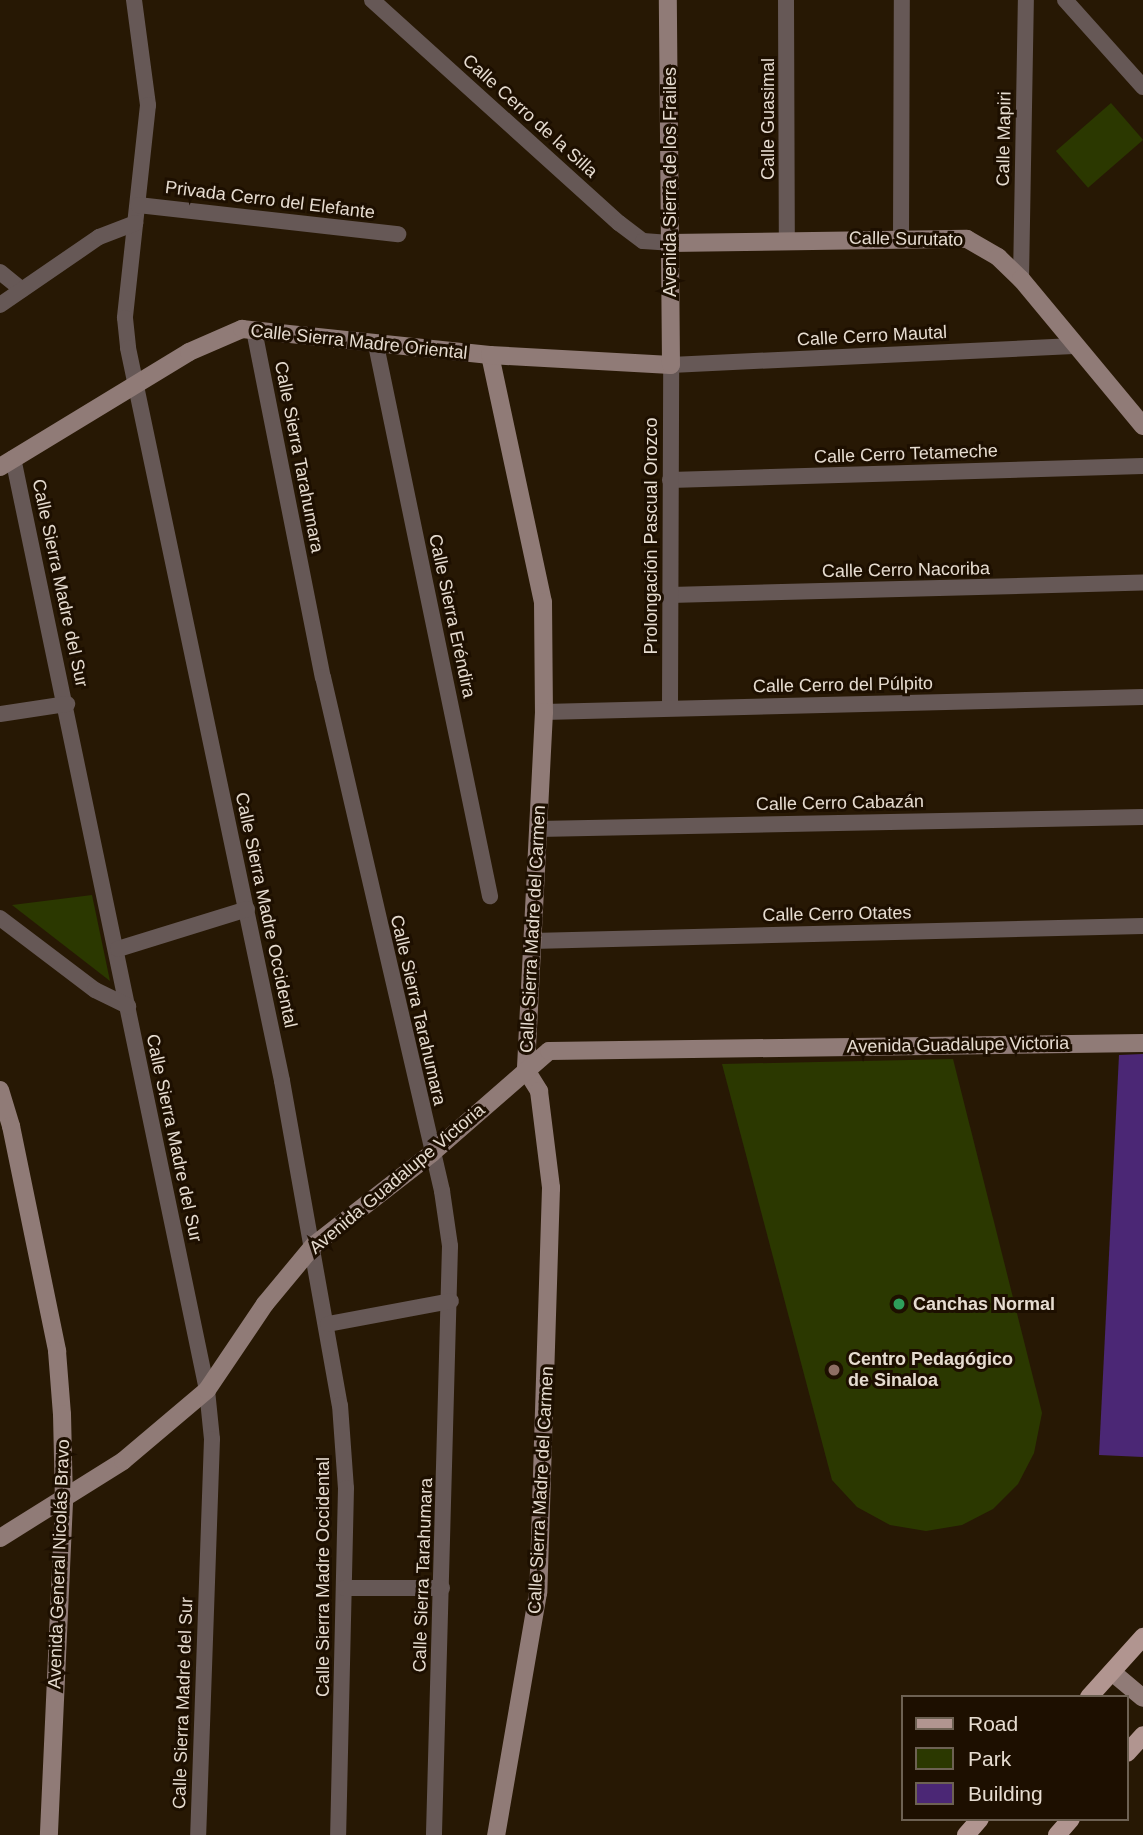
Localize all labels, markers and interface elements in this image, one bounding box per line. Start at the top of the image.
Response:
street label: Calle Cerro de la Silla [458,50,602,182]
street label: Calle Guasimal [757,58,779,180]
street label: Avenida Sierra de los Frailes [659,67,681,297]
street label: Calle Mapiri [992,91,1016,187]
street label: Privada Cerro del Elefante [164,176,376,224]
street label: Calle Surutato [849,227,963,251]
street label: Calle Sierra Madre Oriental [249,320,469,364]
street label: Calle Cerro Mautal [797,321,947,351]
street label: Calle Sierra Tarahumara [270,359,328,555]
street label: Prolongación Pascual Orozco [640,417,662,655]
street label: Calle Cerro Tetameche [814,440,998,468]
street label: Calle Sierra Madre del Sur [27,477,93,689]
street label: Calle Sierra Eréndira [424,532,480,700]
street label: Calle Cerro Nacoriba [822,558,990,582]
street label: Calle Cerro del Púlpito [753,673,933,697]
street label: Calle Sierra Madre Occidental [230,790,302,1030]
street label: Calle Cerro Cabazán [756,791,924,815]
street label: Calle Sierra Madre del Carmen [516,805,550,1053]
street label: Calle Cerro Otates [762,902,912,926]
street label: Calle Sierra Tarahumara [386,913,450,1107]
street label: Calle Sierra Madre del Sur [141,1032,207,1244]
street label: Avenida Guadalupe Victoria [847,1032,1069,1058]
street label: Avenida Guadalupe Victoria [305,1099,489,1259]
place label: Canchas Normal [913,1293,1055,1315]
marker: Canchas Normal [891,1296,907,1312]
place label: Centro Pedagógico de Sinaloa [848,1349,1013,1392]
marker: Centro Pedagógico de Sinaloa [826,1362,842,1378]
street label: Calle Sierra Madre del Carmen [524,1366,558,1614]
street label: Avenida General Nicolás Bravo [44,1439,74,1689]
street label: Calle Sierra Madre Occidental [312,1457,334,1697]
street label: Calle Sierra Tarahumara [409,1477,437,1673]
street label: Calle Sierra Madre del Sur [169,1597,197,1809]
legend [902,1695,1129,1821]
text: Road [968,1712,1018,1735]
text: Park [968,1747,1011,1770]
text: Building [968,1782,1043,1805]

